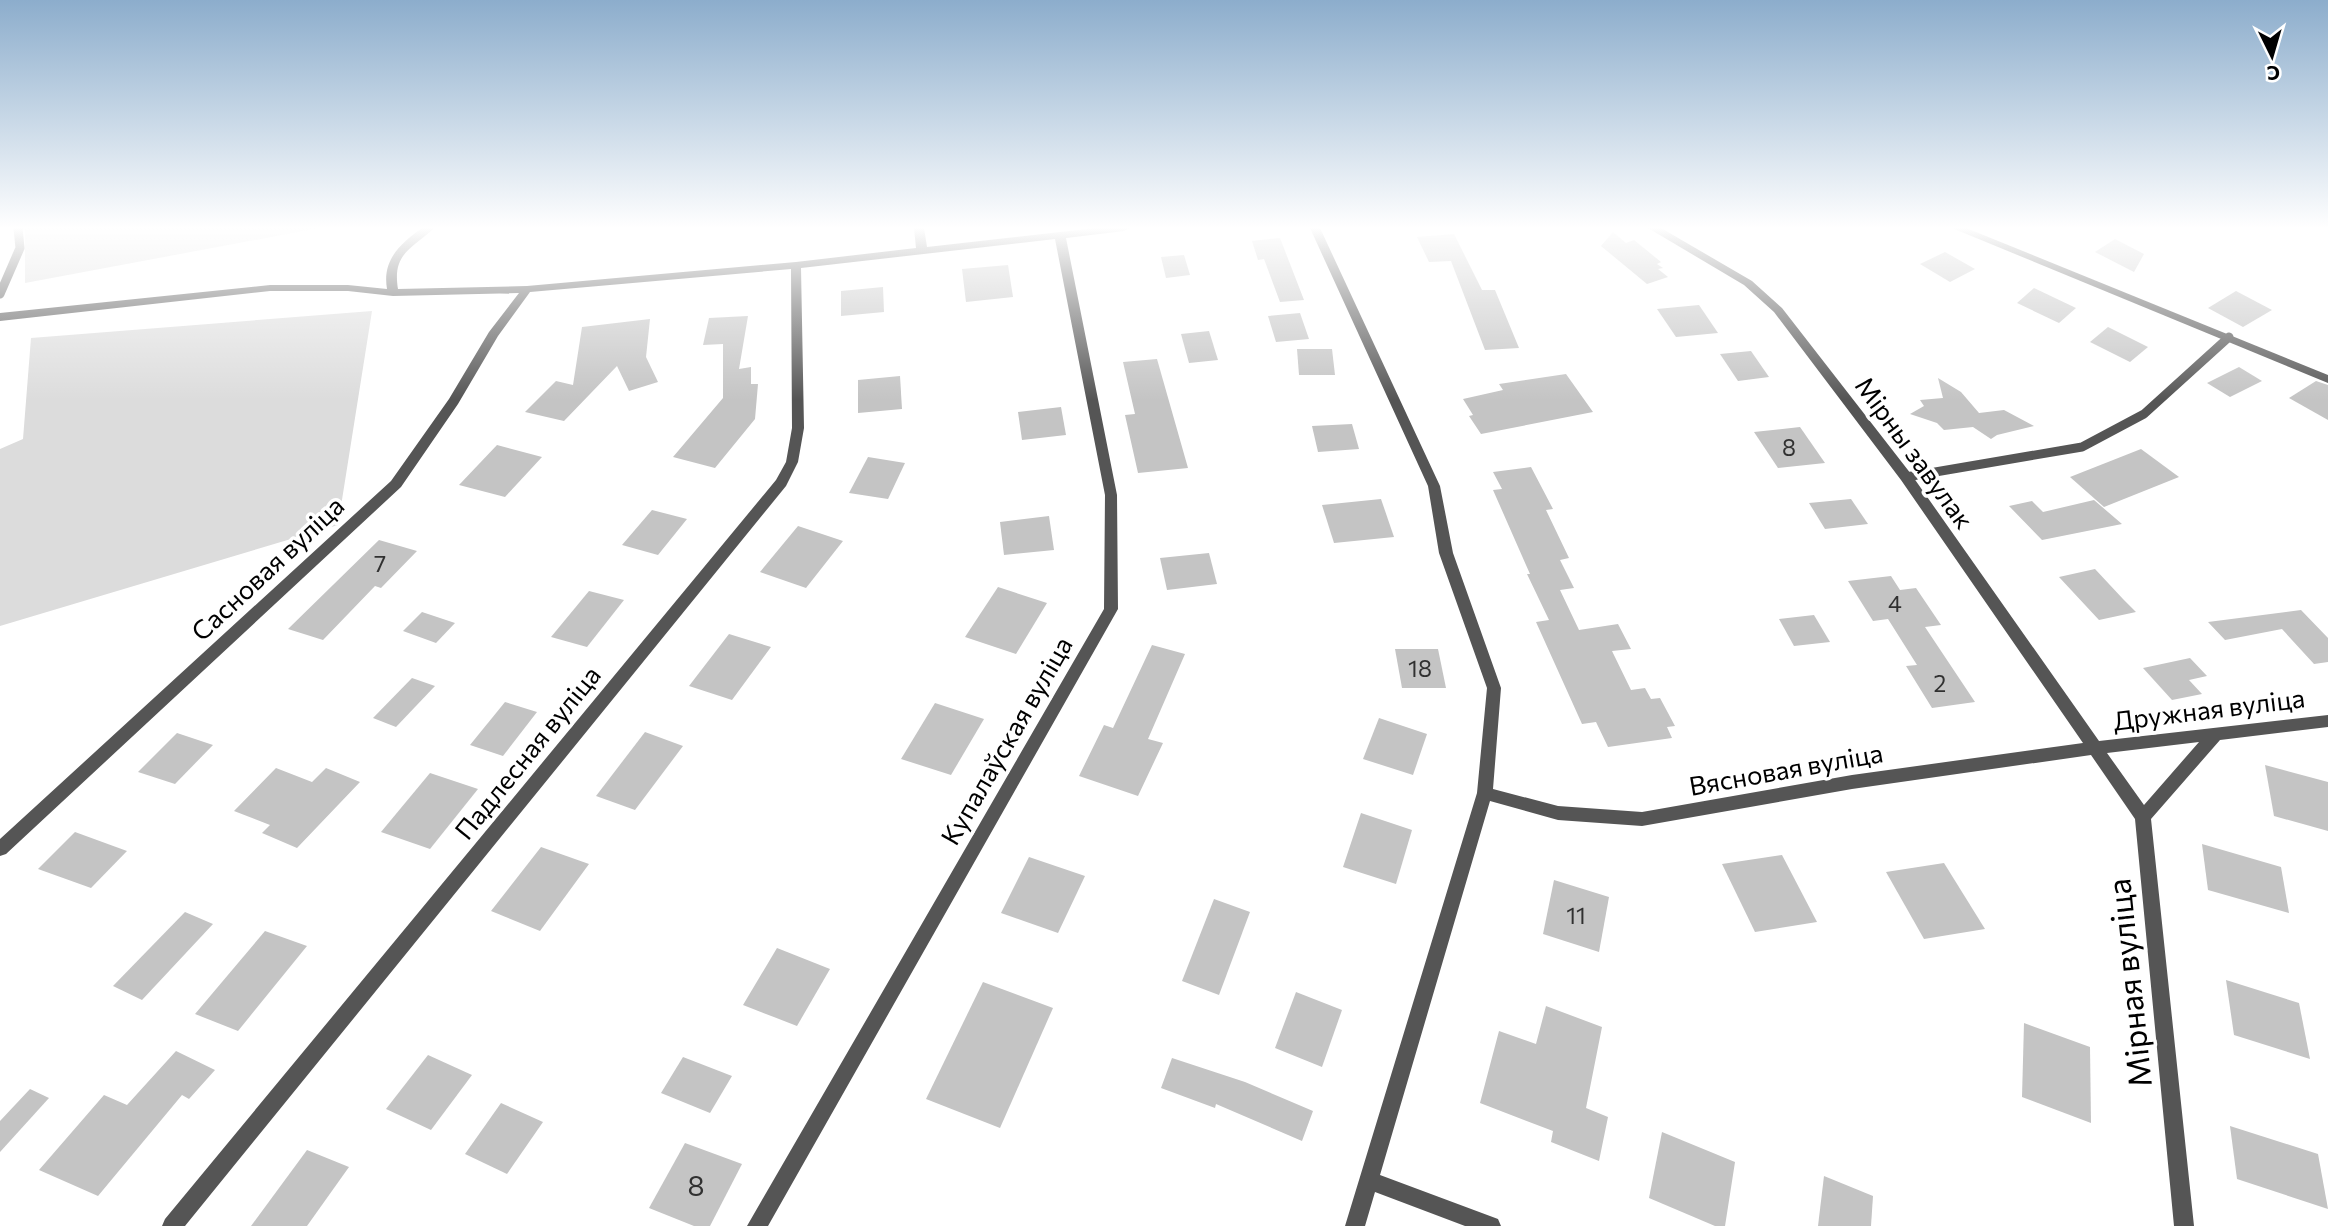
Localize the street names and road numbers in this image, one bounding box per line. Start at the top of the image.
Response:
street label: Мірны завулак [1850,370,1981,534]
street label: Сасновая вуліца [184,489,350,646]
street label: Купалаўская вуліца [934,631,1078,850]
street label: Падлесная вуліца [448,659,606,845]
street label: Дружная вуліца [2111,681,2306,736]
street label: Вясновая вуліца [1686,736,1885,801]
street label: Мірная вуліца [2097,877,2159,1090]

